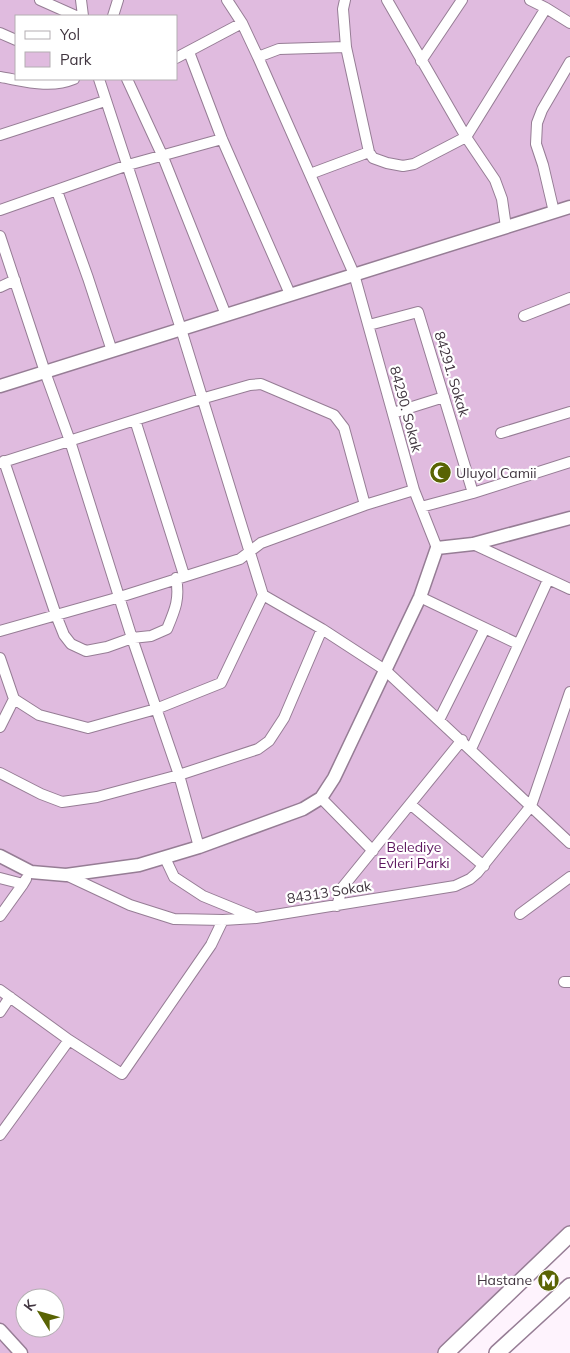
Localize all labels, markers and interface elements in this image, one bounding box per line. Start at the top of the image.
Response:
legend [15,15,178,80]
text: Yol [59,25,80,44]
text: Park [60,50,92,69]
street label: 84291. Sokak [430,329,474,420]
street label: 84290. Sokak [386,364,426,455]
mosque icon: Uluyol Camii [428,461,452,485]
place label: Uluyol Camii [456,464,537,482]
park label: Belediye Evleri Parki [378,838,450,872]
street label: 84313 Sokak [286,876,373,908]
metro station icon: Hastane [536,1268,560,1292]
place label: Hastane [477,1271,532,1289]
north arrow [15,1288,65,1338]
text: K [20,1295,40,1314]

